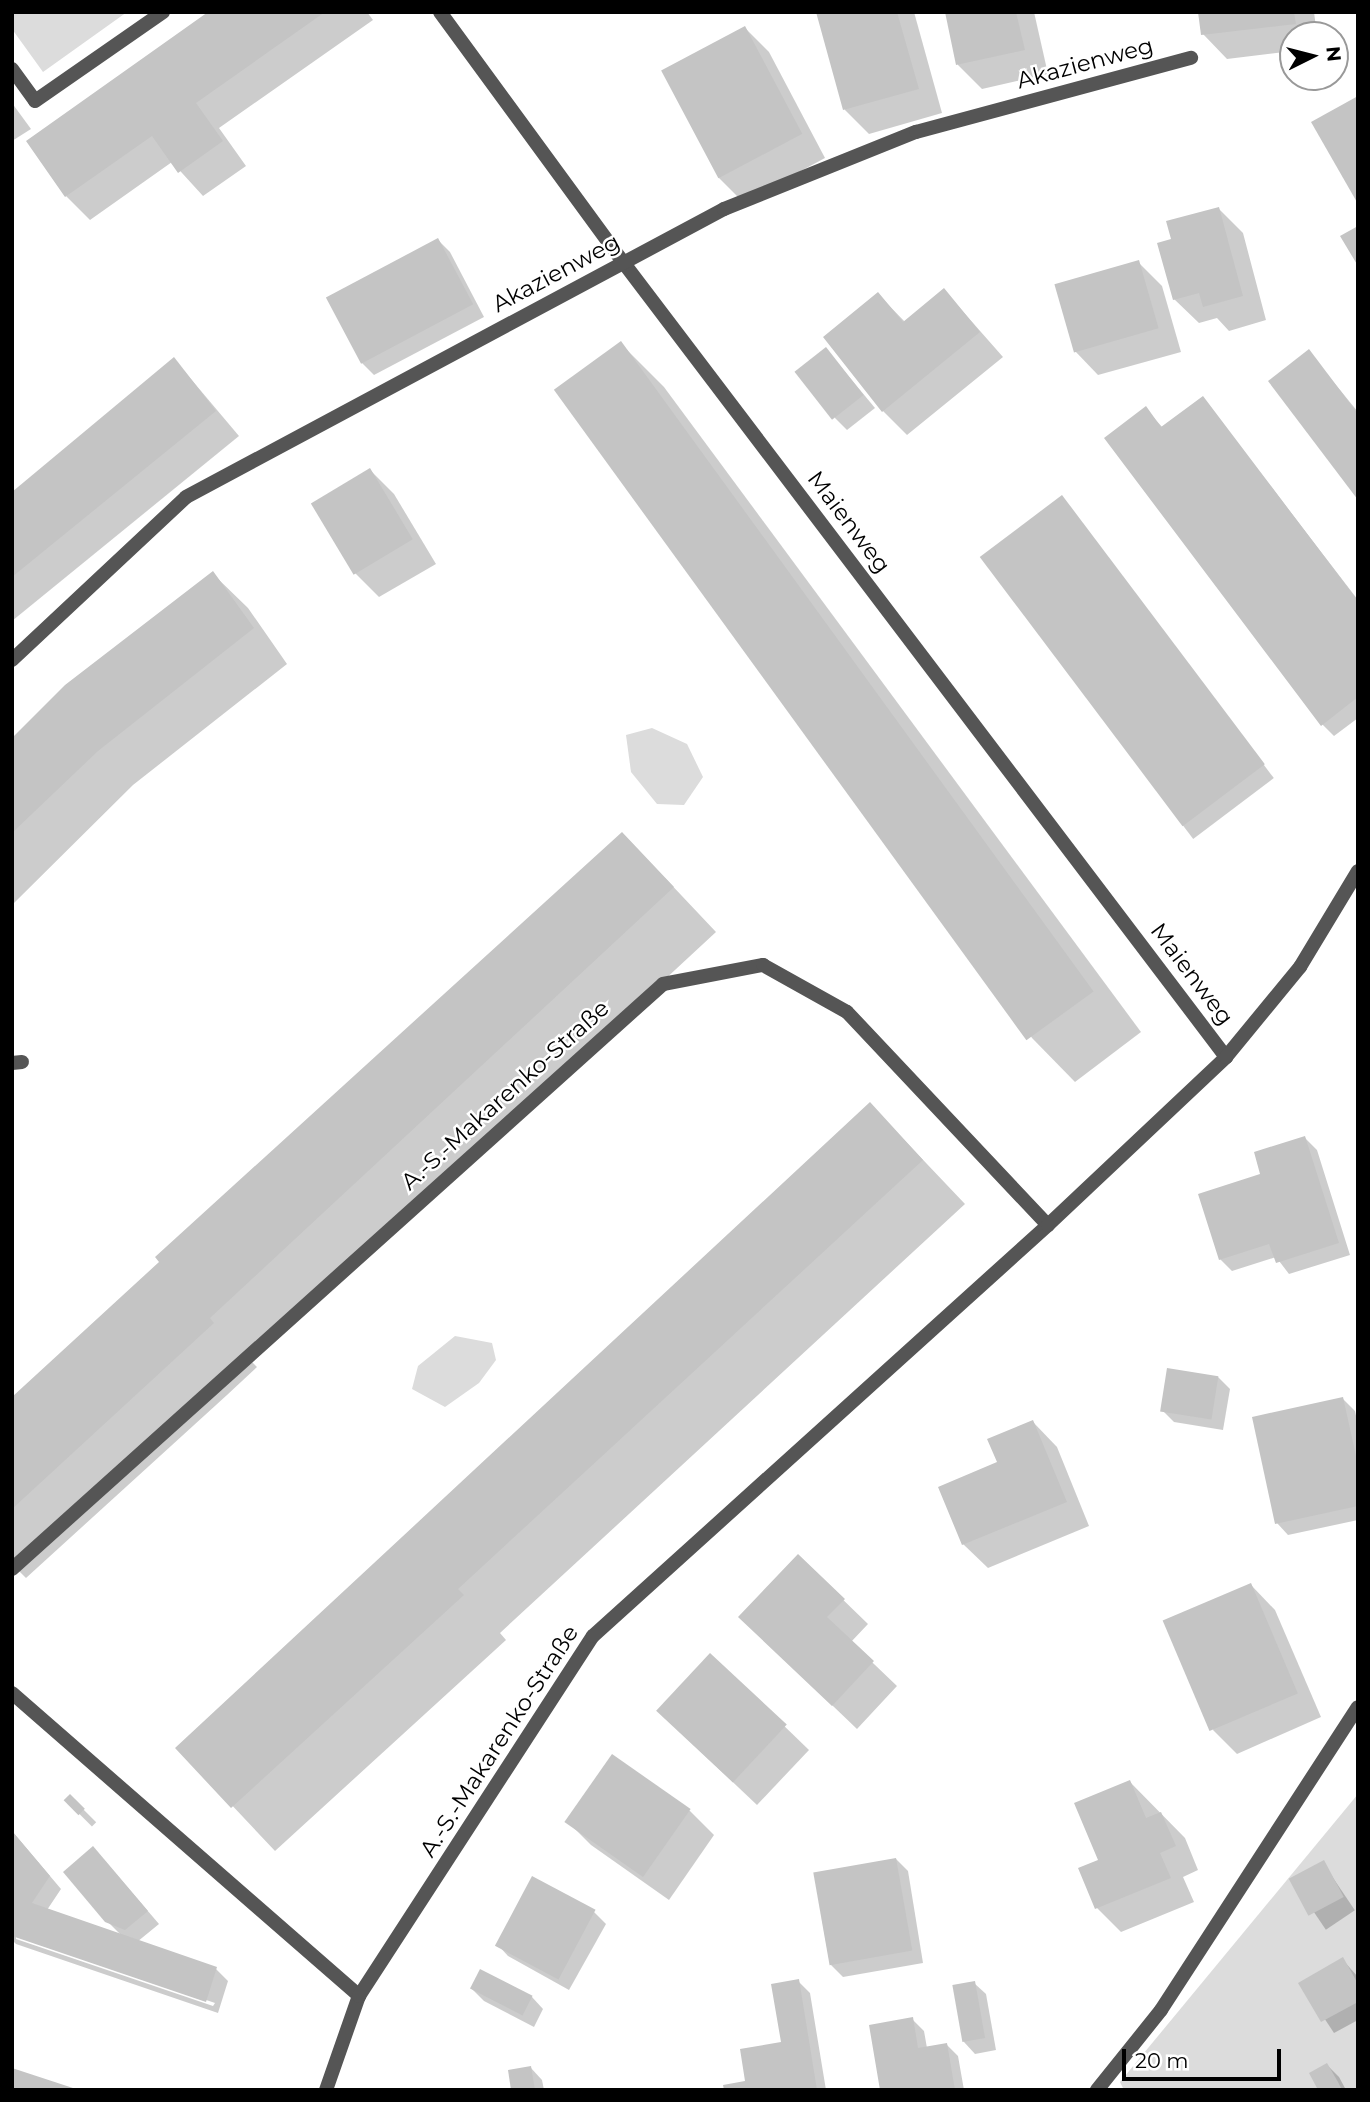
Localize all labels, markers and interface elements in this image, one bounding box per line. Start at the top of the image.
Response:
north arrow [1279,21,1349,91]
street label: Akazienweg [1014,32,1156,94]
text: N [1321,45,1346,63]
street label: Akazienweg [488,228,624,318]
street label: Maienweg [802,466,896,578]
street label: Maienweg [1145,918,1239,1030]
street label: A.-S.-Makarenko-Straße [395,994,615,1196]
street label: A.-S.-Makarenko-Straße [414,1620,584,1862]
scale bar [1125,2036,1284,2080]
text: 20 m [1135,2048,1189,2073]

